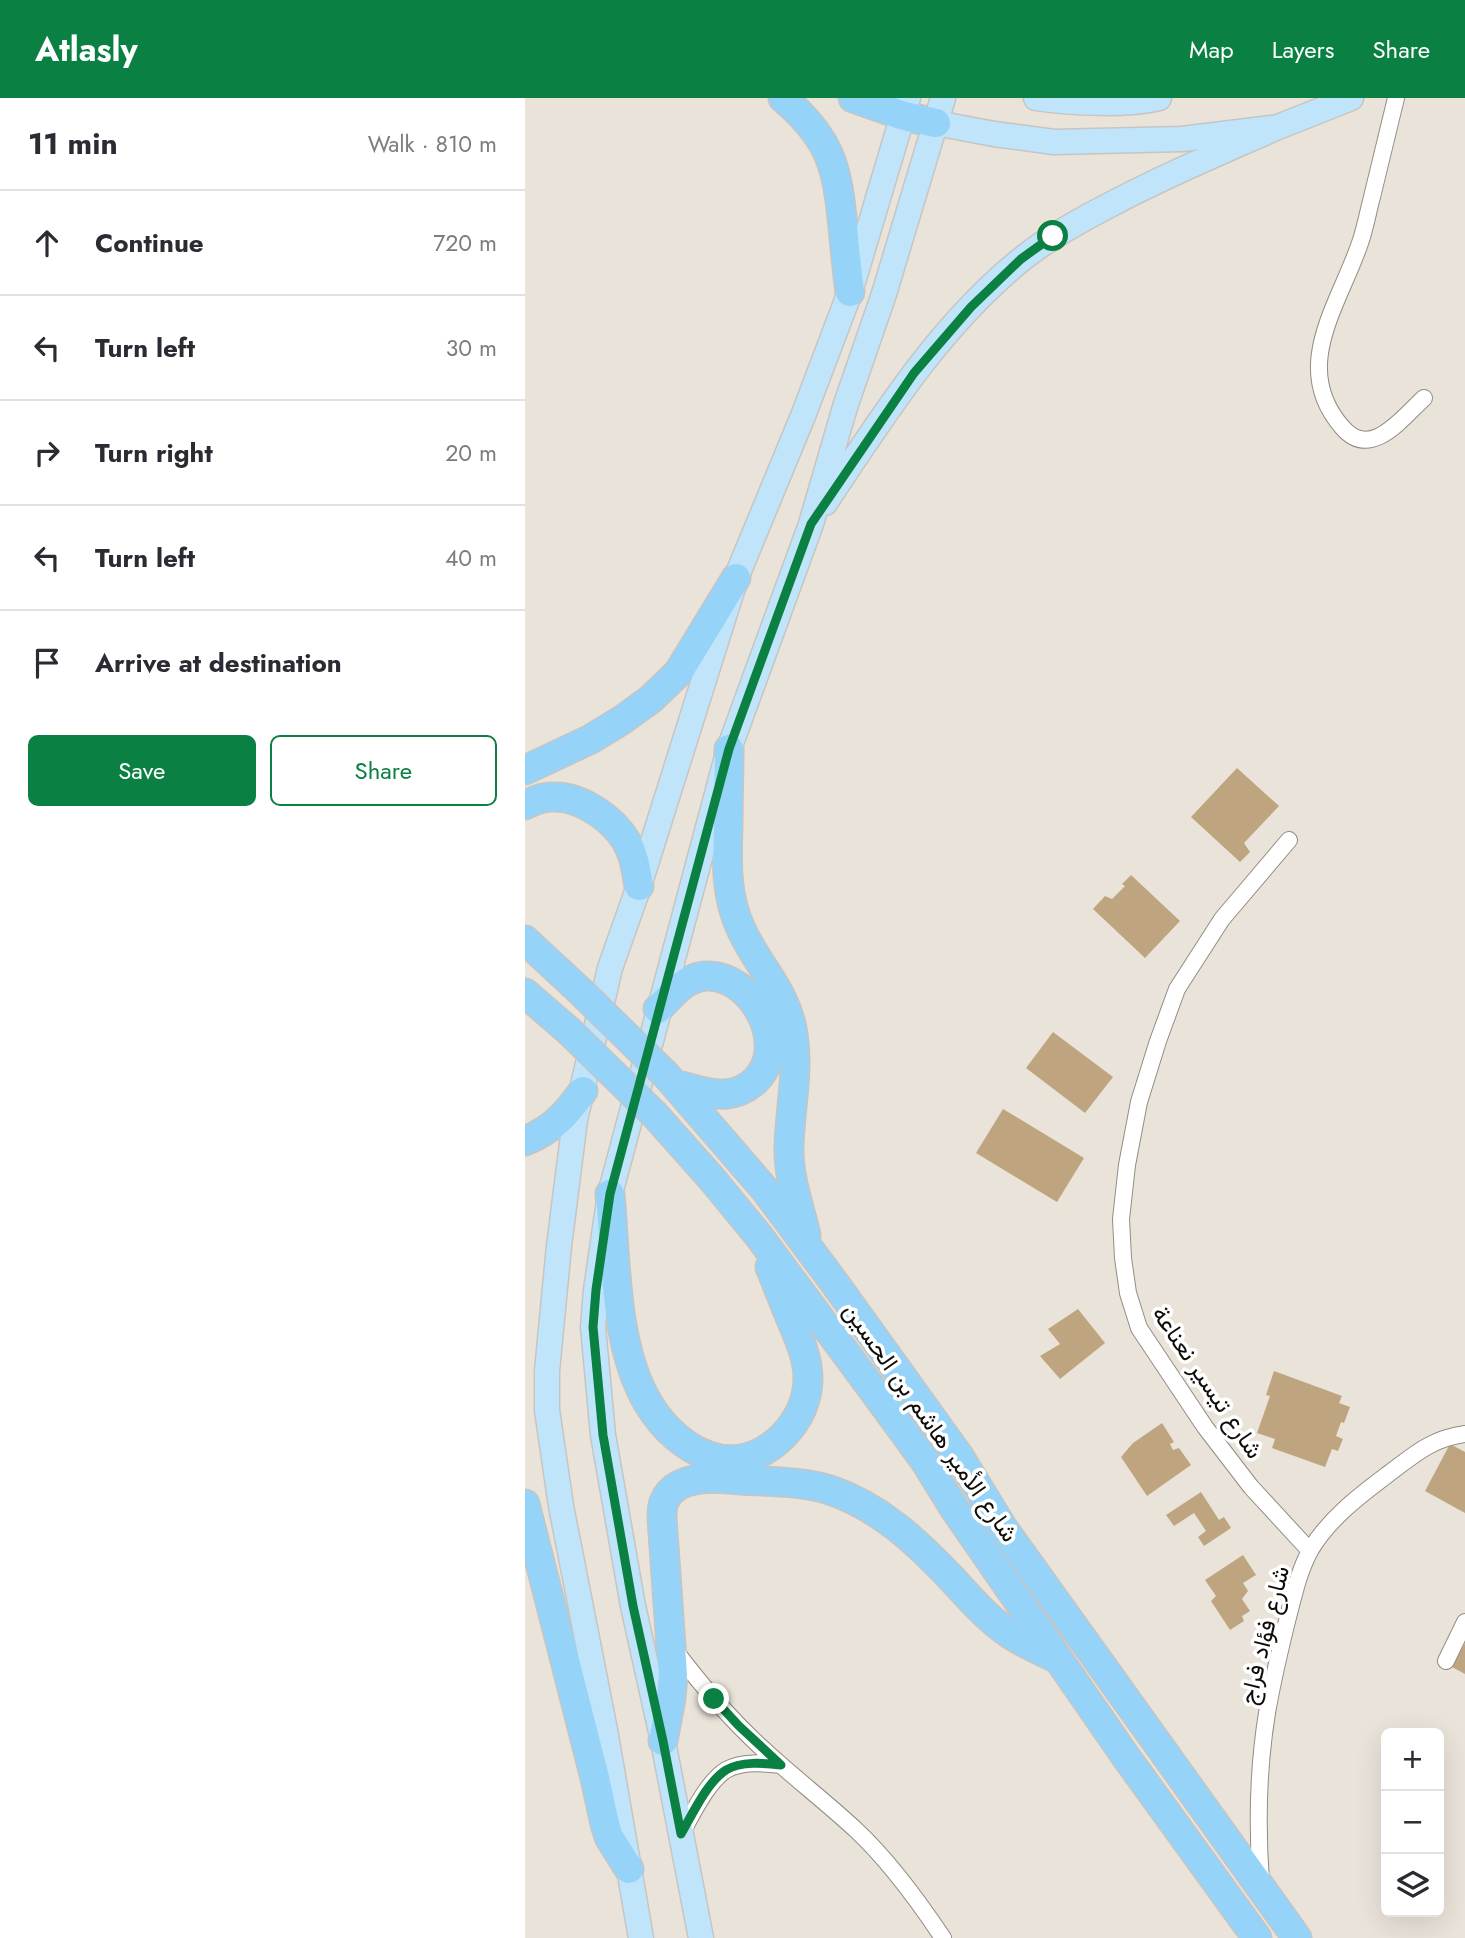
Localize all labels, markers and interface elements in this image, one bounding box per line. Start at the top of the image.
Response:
text: Atlasly [35,26,138,73]
text: Map [1189,32,1234,67]
text: Layers [1272,32,1334,67]
text: Share [1372,32,1430,67]
text: 11 min [28,122,118,165]
text: Walk · 810 m [368,127,497,161]
route start [1037,220,1068,251]
icon: ahead [28,224,66,262]
text: Continue [95,224,204,262]
text: 720 m [433,226,497,260]
icon: left [28,329,66,367]
text: Turn left [95,329,195,367]
text: 30 m [446,331,497,365]
icon: right [28,434,66,472]
text: Turn right [95,434,213,472]
text: 20 m [445,436,497,470]
icon: left [28,539,66,577]
text: Turn left [95,539,195,577]
text: 40 m [445,541,497,575]
icon: arrive [28,644,66,682]
text: Arrive at destination [95,644,342,682]
button: Save [28,735,256,806]
button: Share [270,735,497,806]
street label: شارع الأمير هاشم بن الحسين [835,1295,1027,1549]
street label: شارع تيسير نعناعة [1144,1299,1272,1465]
street label: شارع فؤاد فراج [1230,1562,1298,1708]
route end [698,1683,729,1714]
map controls [1381,1728,1444,1917]
button: + [1381,1728,1444,1791]
button: − [1381,1791,1444,1854]
button: layers [1381,1854,1444,1917]

